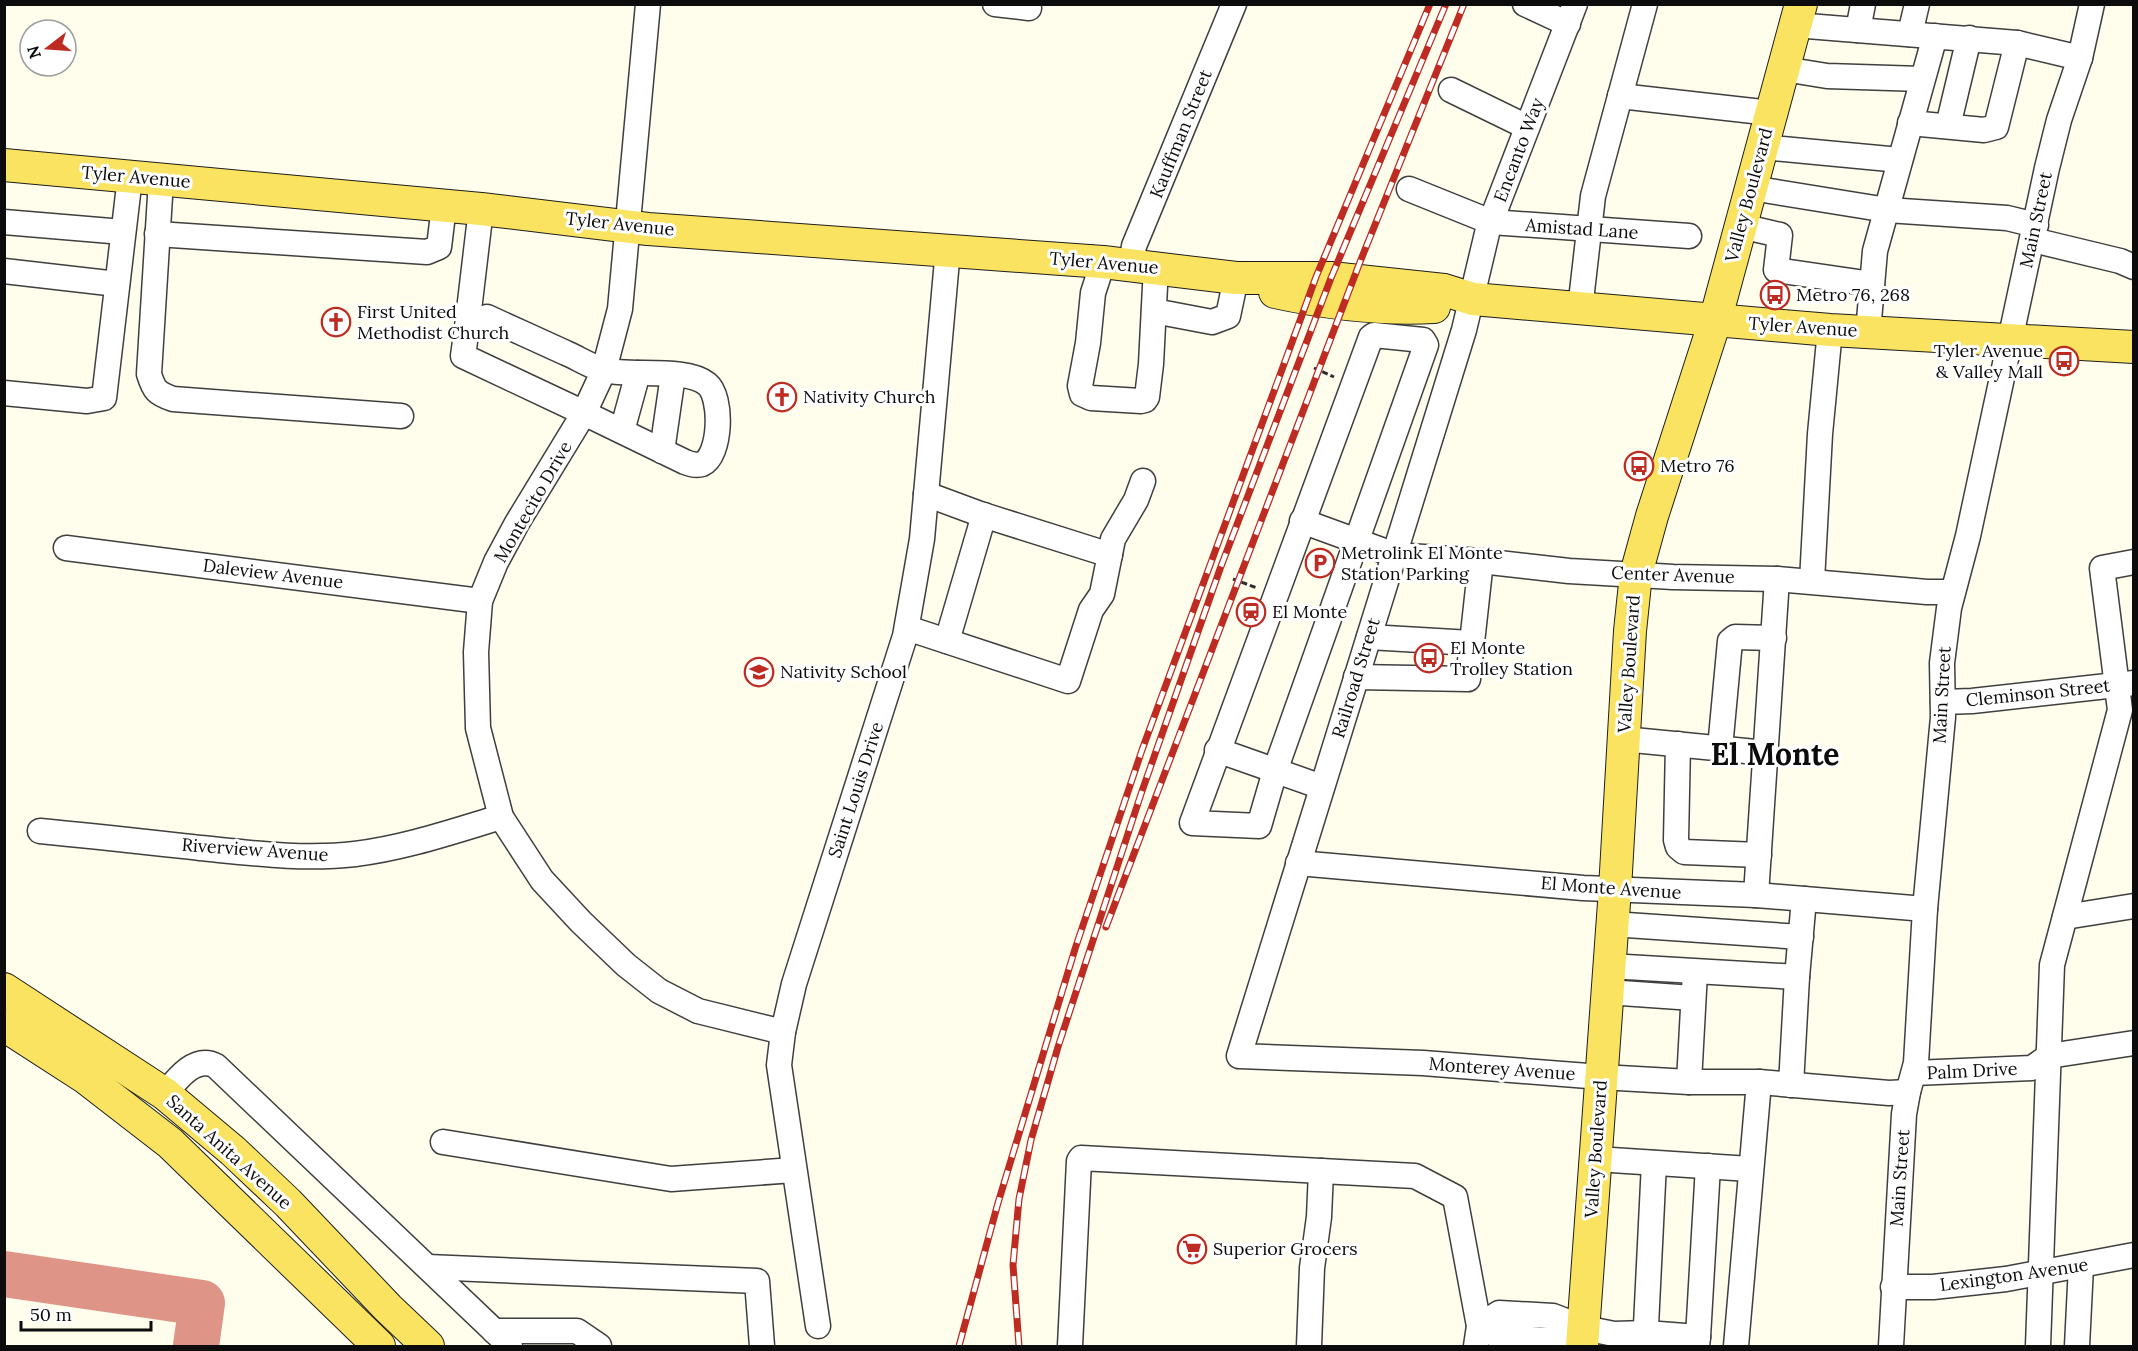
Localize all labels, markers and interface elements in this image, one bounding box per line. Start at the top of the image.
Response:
north arrow [18,18,78,78]
text: N [22,44,45,61]
street label: Kauffman Street [1144,66,1217,201]
street label: Encanto Way [1488,94,1549,205]
street label: Valley Boulevard [1719,125,1778,265]
street label: Tyler Avenue [81,160,192,193]
street label: Main Street [2014,170,2057,270]
street label: Tyler Avenue [565,206,676,241]
street label: Amistad Lane [1524,213,1640,244]
street label: Tyler Avenue [1049,246,1160,279]
bus stop icon: Metro 76, 268 [1759,279,1791,311]
place label: Metro 76, 268 [1796,283,1910,306]
place label: First United Methodist Church [357,300,510,344]
church icon: First United Methodist Church [320,306,352,338]
street label: Tyler Avenue [1748,311,1859,342]
place label: Tyler Avenue & Valley Mall [1934,339,2043,383]
bus stop icon: Tyler Avenue & Valley Mall [2048,345,2080,377]
church icon: Nativity Church [766,381,798,413]
place label: Nativity Church [803,385,936,408]
street label: Montecito Drive [488,437,577,567]
bus stop icon: Metro 76 [1623,450,1655,482]
place label: Metro 76 [1660,454,1735,477]
place label: Metrolink El Monte Station Parking [1341,541,1503,585]
parking icon: Metrolink El Monte Station Parking [1304,547,1336,579]
street label: Daleview Avenue [202,553,345,594]
street label: Center Avenue [1611,561,1735,588]
street label: Valley Boulevard [1612,594,1645,735]
station icon: El Monte [1235,596,1267,628]
place label: El Monte [1272,600,1347,623]
street label: Railroad Street [1326,615,1385,741]
place label: El Monte Trolley Station [1450,636,1573,680]
bus stop icon: El Monte Trolley Station [1413,642,1445,674]
street label: Main Street [1927,646,1956,744]
school or university icon: Nativity School [743,656,775,688]
place label: Nativity School [780,660,907,683]
street label: Cleminson Street [1965,673,2111,712]
street label: Saint Louis Drive [823,719,888,861]
district label: El Monte [1711,735,1839,773]
street label: Riverview Avenue [181,833,329,866]
street label: El Monte Avenue [1540,871,1682,904]
street label: Monterey Avenue [1428,1052,1576,1085]
street label: Palm Drive [1926,1057,2018,1084]
street label: Valley Boulevard [1579,1079,1612,1220]
street label: Santa Anita Avenue [162,1089,297,1214]
street label: Main Street [1885,1128,1914,1227]
supermarket icon: Superior Grocers [1176,1233,1208,1265]
place label: Superior Grocers [1213,1237,1358,1260]
street label: Lexington Avenue [1938,1253,2090,1296]
scale bar [21,1294,152,1332]
text: 50 m [30,1303,72,1326]

